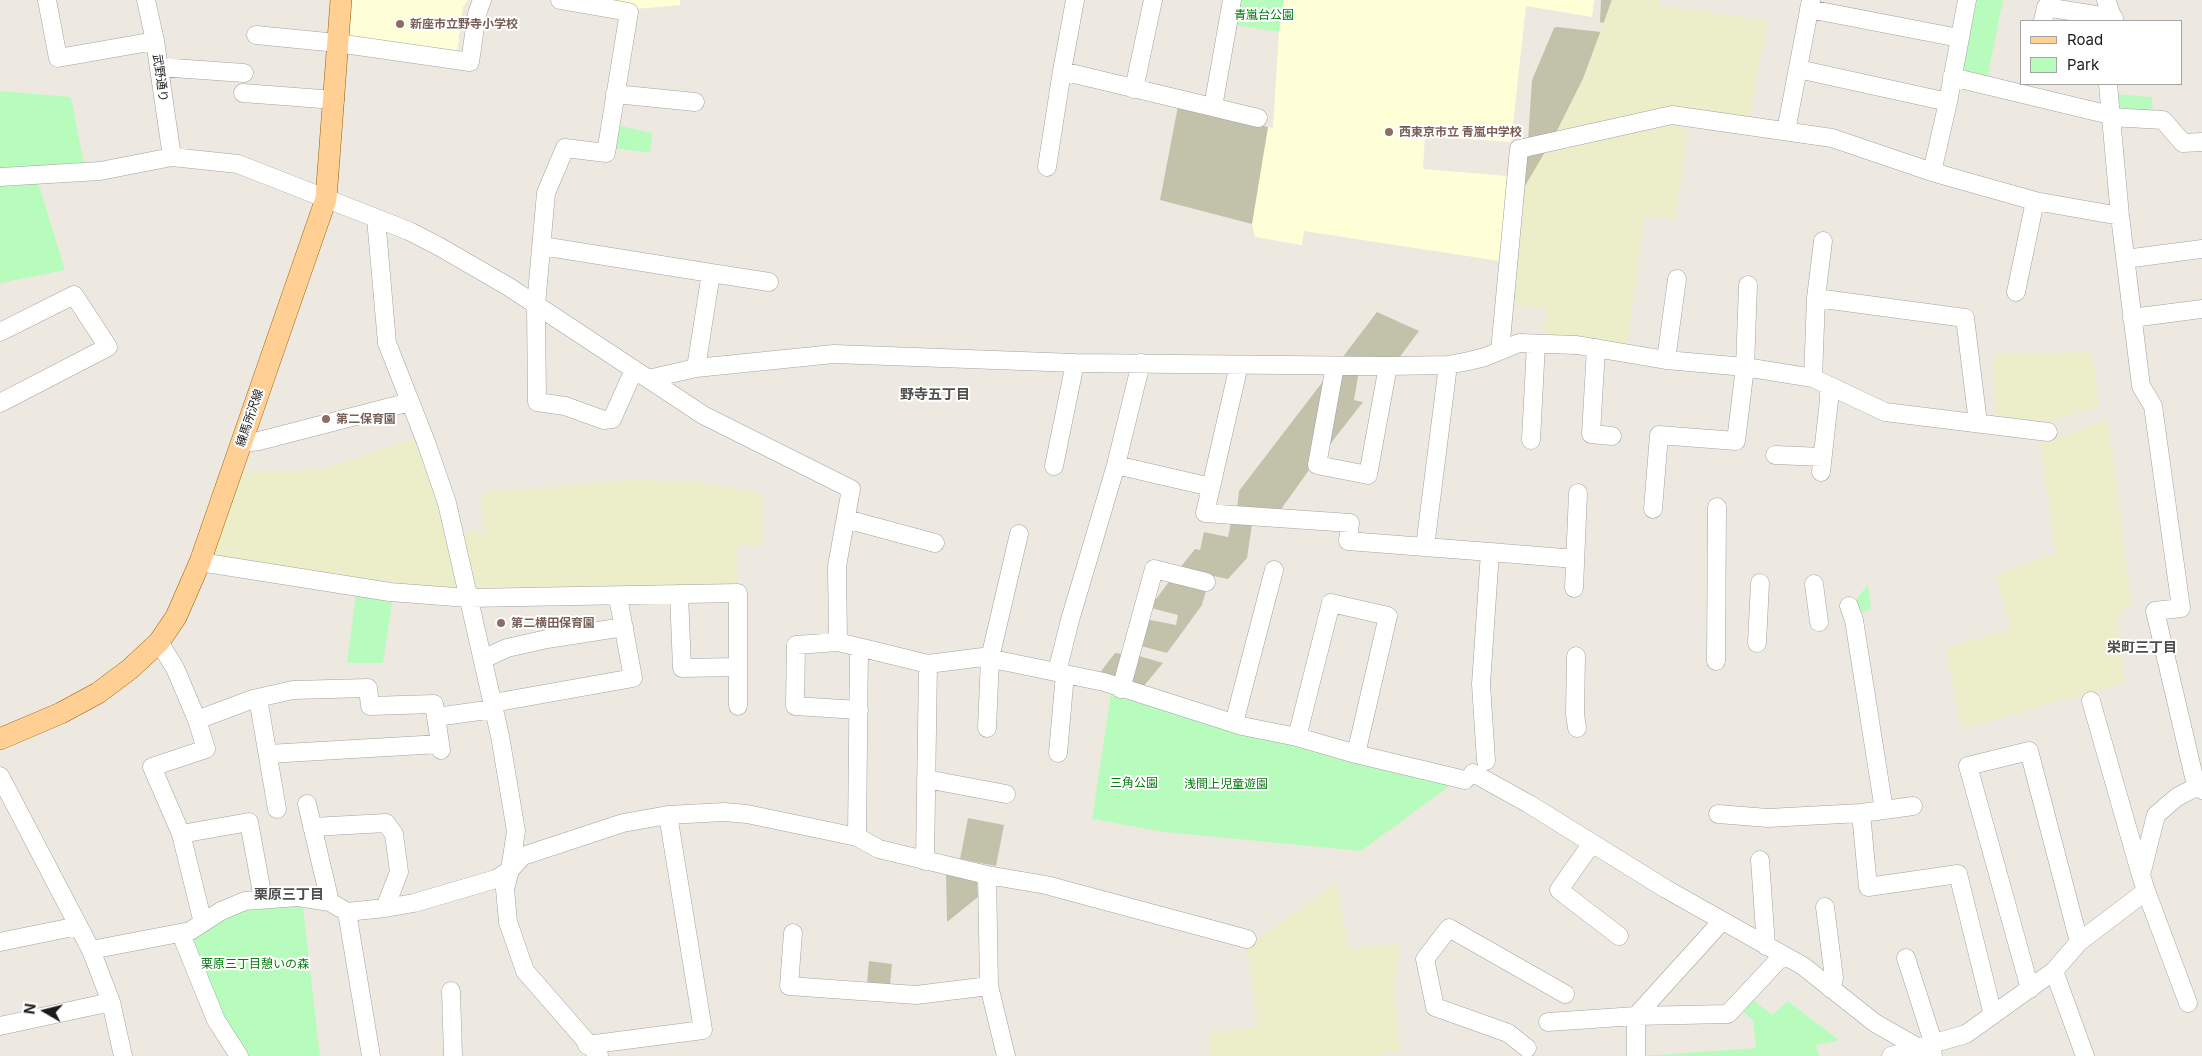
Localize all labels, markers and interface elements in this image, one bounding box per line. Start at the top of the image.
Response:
park label: 青嵐台公園 [1234,8,1294,22]
place label: 新座市立野寺小学校 [410,17,518,31]
marker: 新座市立野寺小学校 [394,18,406,30]
legend [2020,20,2182,85]
text: Road [2067,30,2103,49]
street label: 武野通り [150,53,170,103]
text: Park [2067,55,2099,74]
place label: 西東京市立 青嵐中学校 [1399,125,1522,139]
marker: 西東京市立 青嵐中学校 [1383,126,1395,138]
street label: 練馬所沢線 [233,387,267,449]
district label: 野寺五丁目 [900,387,970,403]
place label: 第二保育園 [336,412,396,426]
marker: 第二保育園 [320,413,332,425]
place label: 第二横田保育園 [511,616,595,630]
marker: 第二横田保育園 [495,617,507,629]
district label: 栄町三丁目 [2107,640,2177,656]
park label: 三角公園 [1110,776,1158,790]
park label: 浅間上児童遊園 [1184,777,1268,791]
district label: 栗原三丁目 [254,887,324,903]
park label: 栗原三丁目憩いの森 [201,957,309,971]
north arrow [20,986,70,1036]
text: N [20,1002,39,1015]

